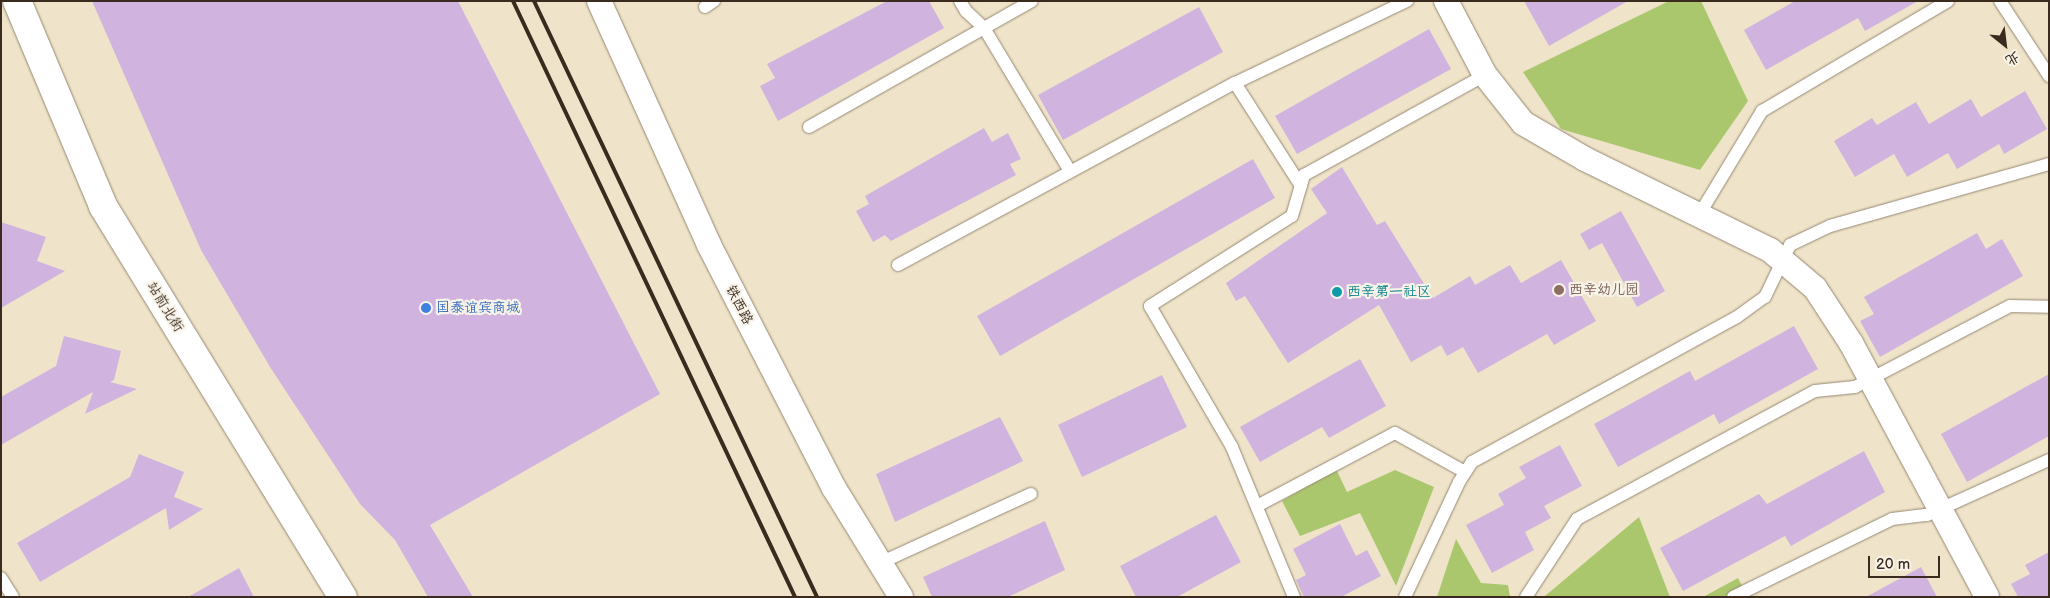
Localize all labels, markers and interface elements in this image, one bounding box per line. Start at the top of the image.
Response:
north arrow [1980,20,2030,70]
text: 北 [2002,48,2023,69]
street label: 站前北街 [143,279,187,335]
street label: 铁西路 [722,282,756,328]
place label: 西辛幼儿园 [1569,282,1639,298]
place label: 西辛第一社区 [1347,284,1431,300]
marker: 西辛幼儿园 [1553,284,1565,296]
marker: 西辛第一社区 [1331,286,1343,298]
place label: 国泰谊宾商城 [436,300,520,316]
marker: 国泰谊宾商城 [420,302,432,314]
scale bar [1870,546,1942,578]
text: 20 m [1876,555,1910,574]

